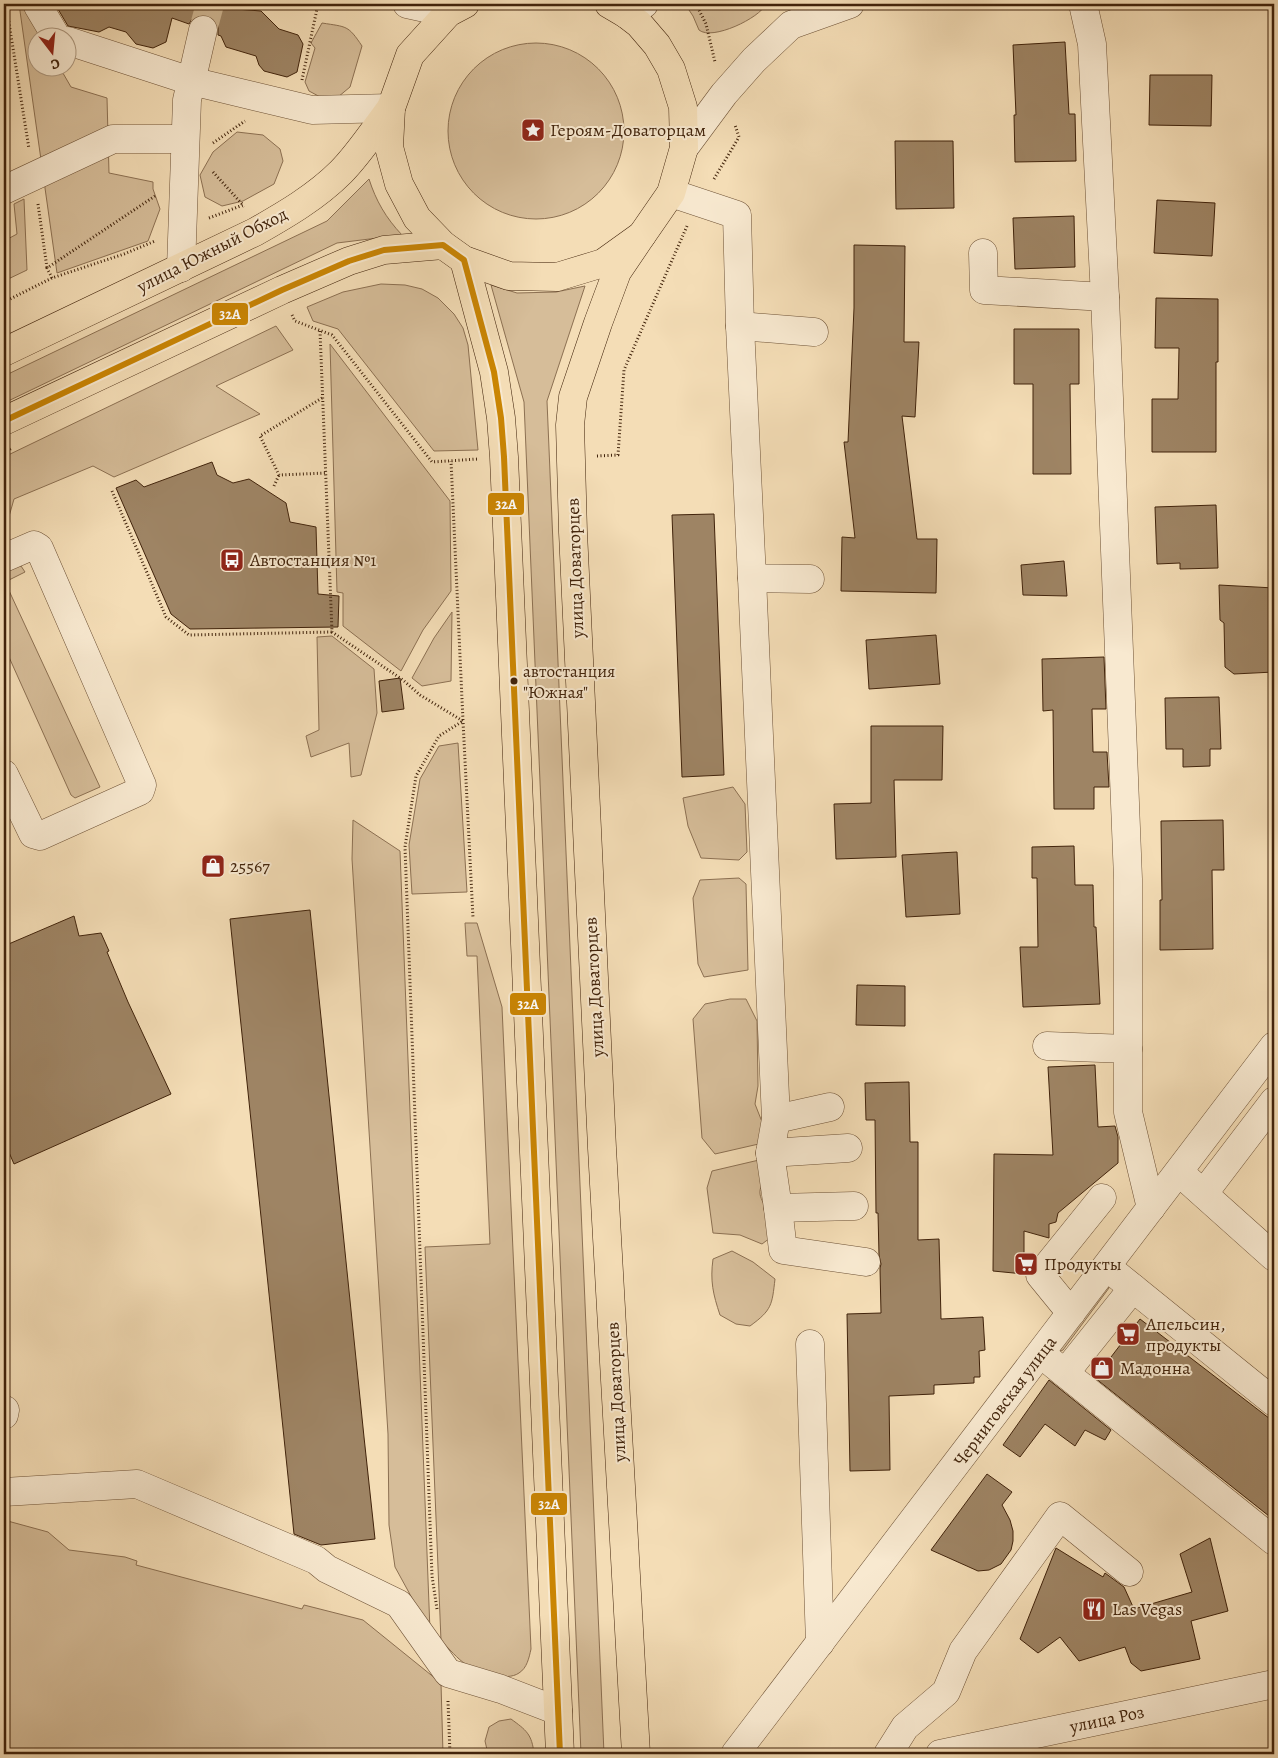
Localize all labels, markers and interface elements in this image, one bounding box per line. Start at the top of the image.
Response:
north arrow [28,28,78,78]
text: С [48,54,62,74]
place icon: Героям-Доваторцам [520,117,546,143]
place label: Героям-Доваторцам [550,118,706,142]
street label: улица Южный Обход [132,202,291,299]
line badge: 32A [211,302,249,326]
text: 32A [219,305,241,324]
line badge: 32A [487,492,525,516]
text: 32A [495,495,517,514]
street label: улица Доваторцев [561,497,589,640]
bus stop icon: Автостанция №1 [219,547,245,573]
place label: Автостанция №1 [249,548,376,572]
place label: автостанция "Южная" [523,660,615,704]
marker: автостанция "Южная" [509,676,519,686]
shop icon: 25567 [200,853,226,879]
place label: 25567 [230,854,270,878]
street label: улица Доваторцев [578,916,610,1059]
line badge: 32A [509,992,547,1016]
text: 32A [517,995,539,1014]
supermarket icon: Продукты [1013,1251,1039,1277]
place label: Продукты [1044,1252,1122,1276]
place label: Апельсин, продукты [1145,1312,1226,1357]
street label: улица Доваторцев [600,1321,632,1464]
supermarket icon: Апельсин, продукты [1115,1321,1141,1347]
street label: Черниговская улица [948,1330,1062,1471]
shop icon: Мадонна [1089,1355,1115,1381]
place label: Мадонна [1120,1356,1191,1380]
line badge: 32A [530,1492,568,1516]
text: 32A [538,1495,560,1514]
restaurant icon: Las Vegas [1081,1596,1107,1622]
place label: Las Vegas [1112,1597,1182,1621]
street label: улица Роз [1067,1699,1146,1739]

